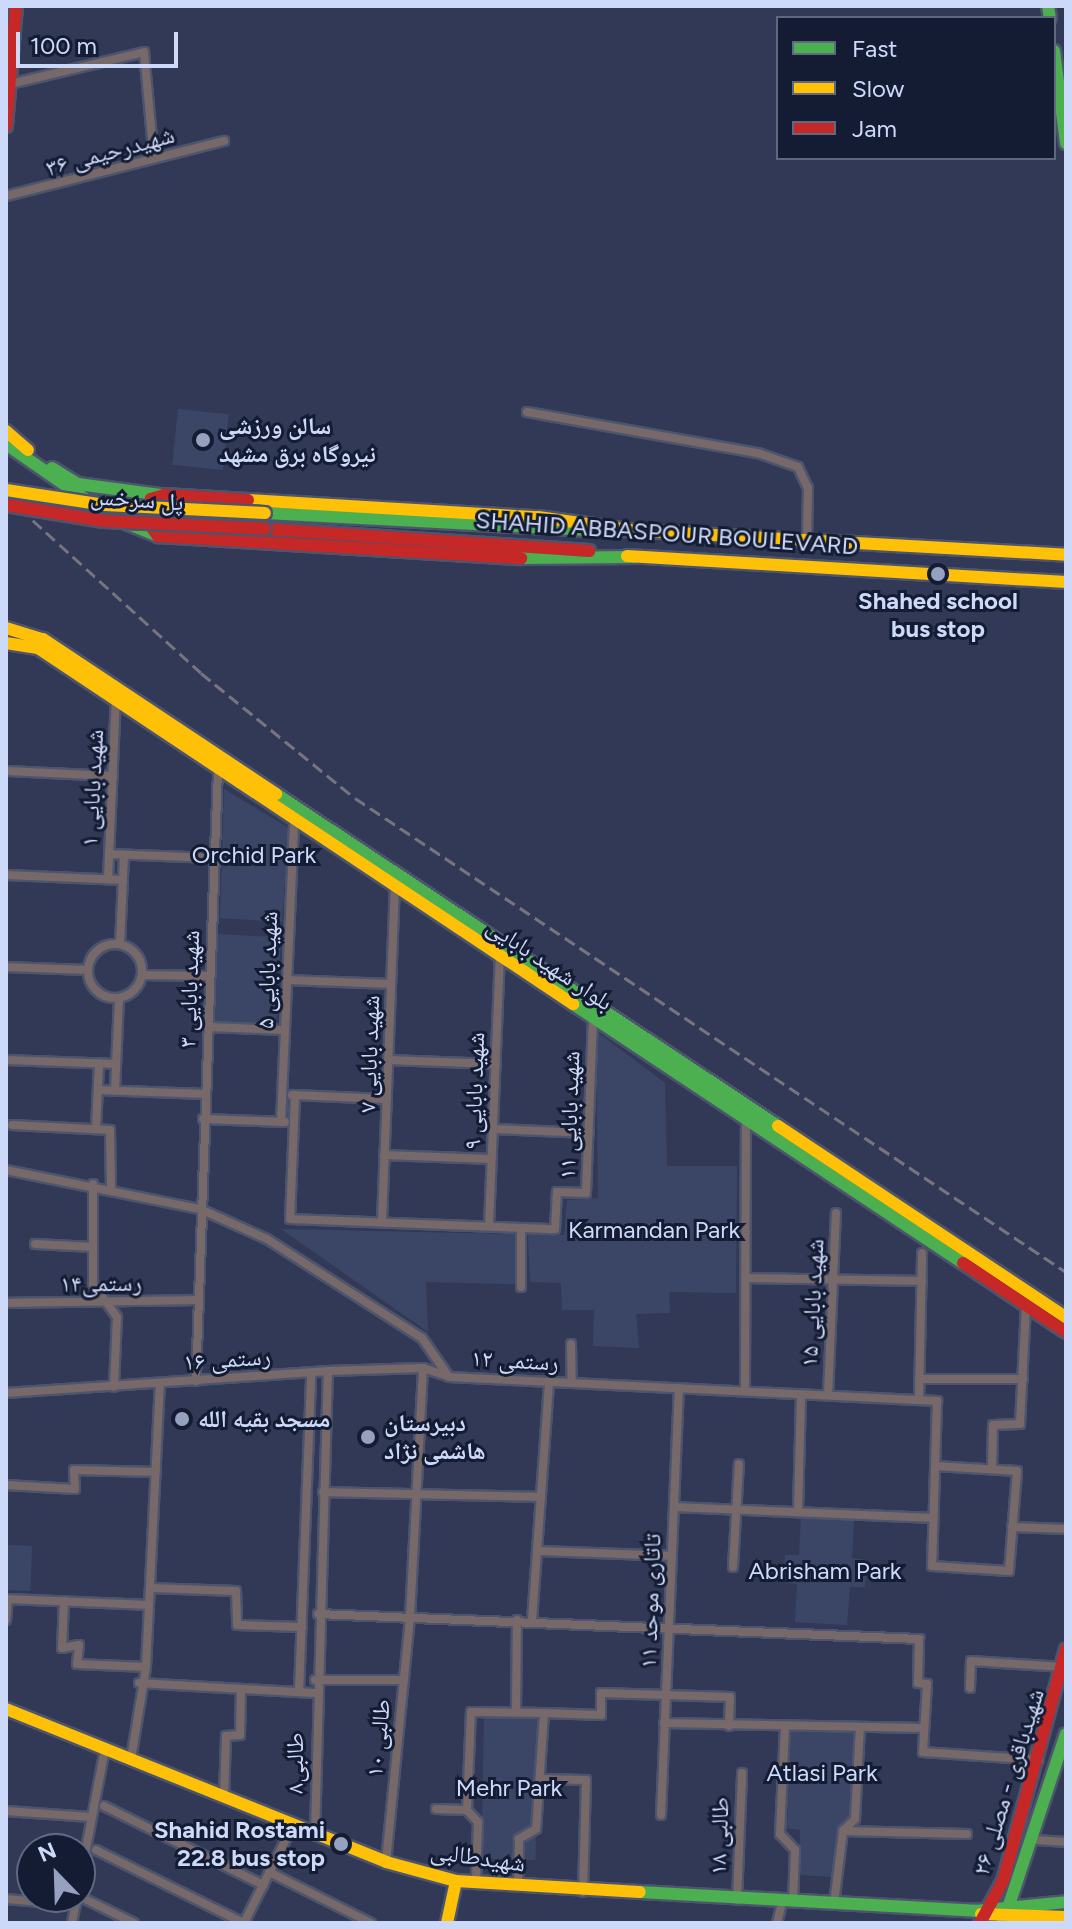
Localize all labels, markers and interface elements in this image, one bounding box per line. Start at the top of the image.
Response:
scale bar [20,16,182,66]
legend [776,16,1056,160]
text: 100 m [30,31,97,60]
text: Fast [852,34,897,63]
text: Slow [852,74,904,103]
text: Jam [852,114,897,143]
street label: شهیدرحیمی ۳۶ [43,120,177,182]
place label: سالن ورزشی نیروگاه برق مشهد [219,412,376,468]
marker: سالن ورزشی نیروگاه برق مشهد [194,431,212,449]
street label: پل سرخس [89,481,185,517]
street label: SHAHID ABBASPOUR BOULEVARD [475,505,859,561]
marker: Shahed school bus stop [929,565,947,583]
place label: Shahed school bus stop [858,587,1018,643]
street label: شهید بابایی ۱ [75,729,109,847]
park label: Orchid Park [192,841,316,869]
street label: شهید بابایی ۵ [251,911,283,1029]
street label: بلوار شهید بابایی [482,911,618,1017]
street label: شهید بابایی ۳ [173,930,205,1048]
street label: شهید بابایی ۷ [353,995,385,1113]
street label: شهید بابایی ۹ [458,1032,490,1150]
street label: شهید بابایی ۱۱ [552,1050,586,1180]
park label: Karmandan Park [568,1216,740,1244]
street label: شهید بابایی ۱۵ [794,1238,830,1368]
street label: رستمی۱۴ [60,1268,142,1298]
street label: رستمی ۱۶ [182,1342,272,1376]
street label: رستمی ۱۲ [471,1343,559,1377]
place label: مسجد بقیه الله [198,1405,330,1433]
place label: دبیرستان هاشمی نژاد [384,1409,486,1465]
marker: مسجد بقیه الله [173,1410,191,1428]
marker: دبیرستان هاشمی نژاد [359,1428,377,1446]
street label: تاتاری موحد ۱۱ [633,1533,667,1669]
park label: Abrisham Park [749,1557,901,1585]
street label: شهیدباقری - مصلی ۲۶ [966,1685,1050,1879]
street label: طالبی ۱۰ [360,1698,396,1778]
street label: طالبی۸ [281,1732,309,1794]
park label: Atlasi Park [766,1759,878,1787]
park label: Mehr Park [456,1774,562,1802]
street label: طالبی ۱۸ [703,1797,735,1875]
place label: Shahid Rostami 22.8 bus stop [154,1816,325,1872]
north arrow [16,1833,96,1913]
marker: Shahid Rostami 22.8 bus stop [332,1835,350,1853]
street label: شهیدطالبی [429,1836,527,1878]
text: N [34,1837,60,1868]

